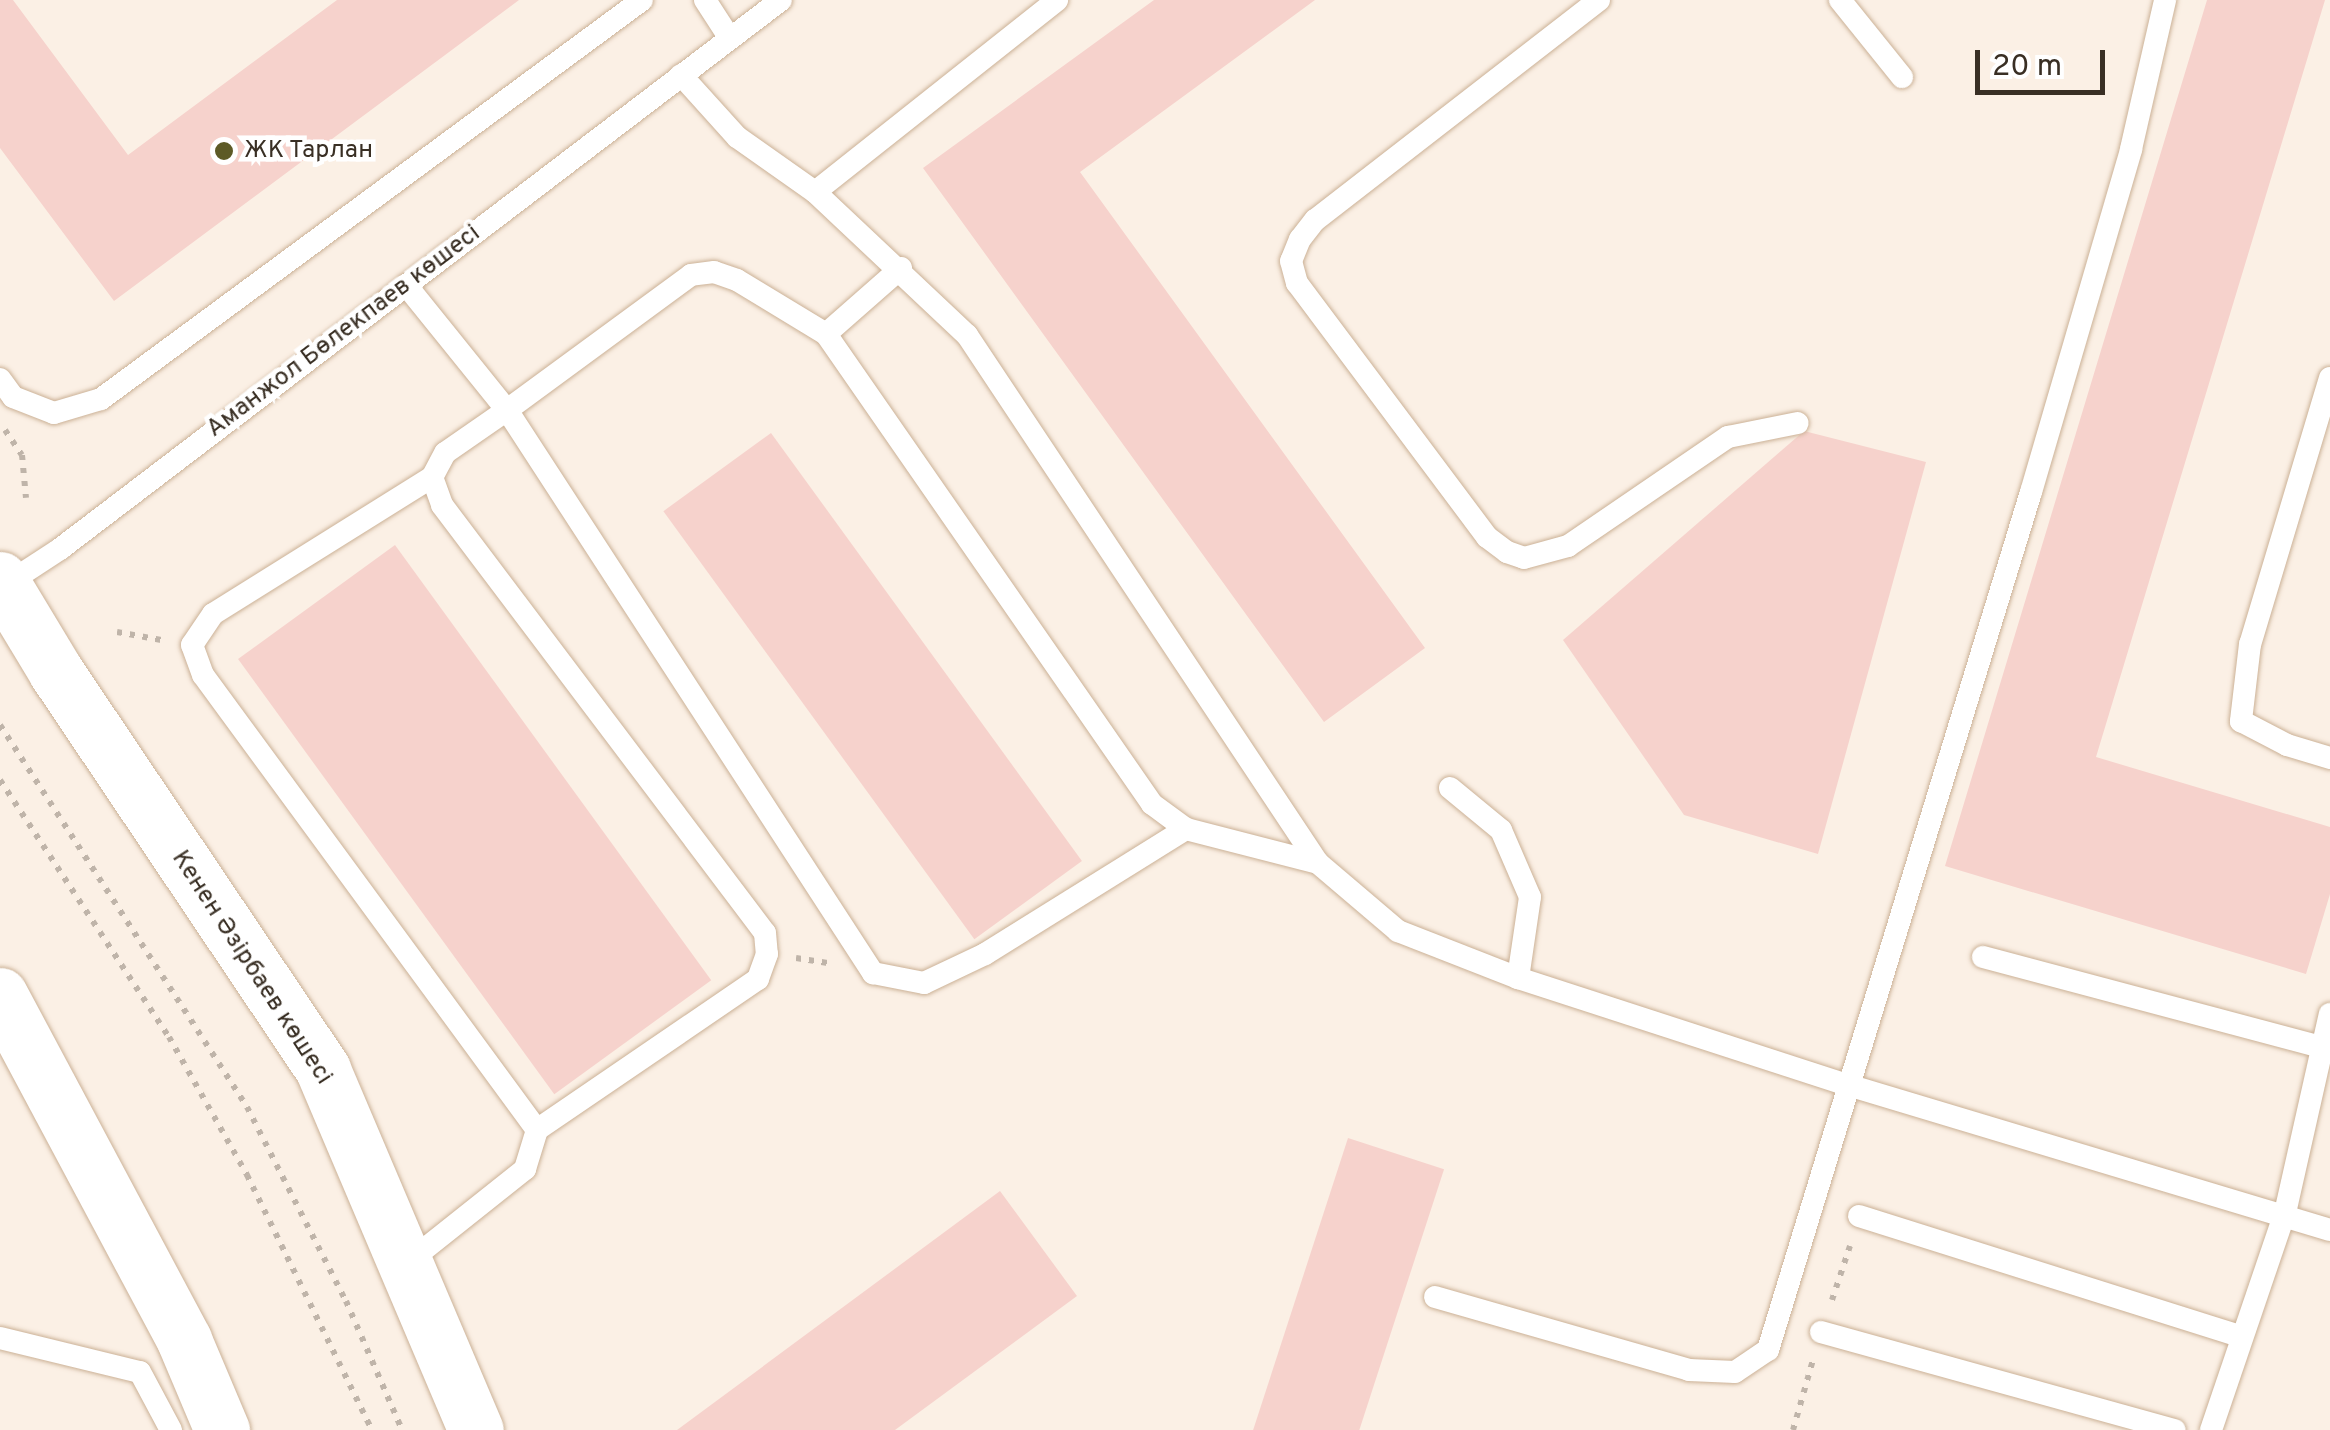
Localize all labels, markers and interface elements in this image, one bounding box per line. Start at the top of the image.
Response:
scale bar [1980,30,2110,92]
text: 20 m [1992,49,2062,86]
place label: ЖК Тарлан [244,136,374,166]
marker: ЖК Тарлан [213,140,235,162]
street label: Аманжол Бөлекпаев көшесі [201,219,487,445]
street label: Кенен Әзірбаев көшесі [164,845,338,1091]

